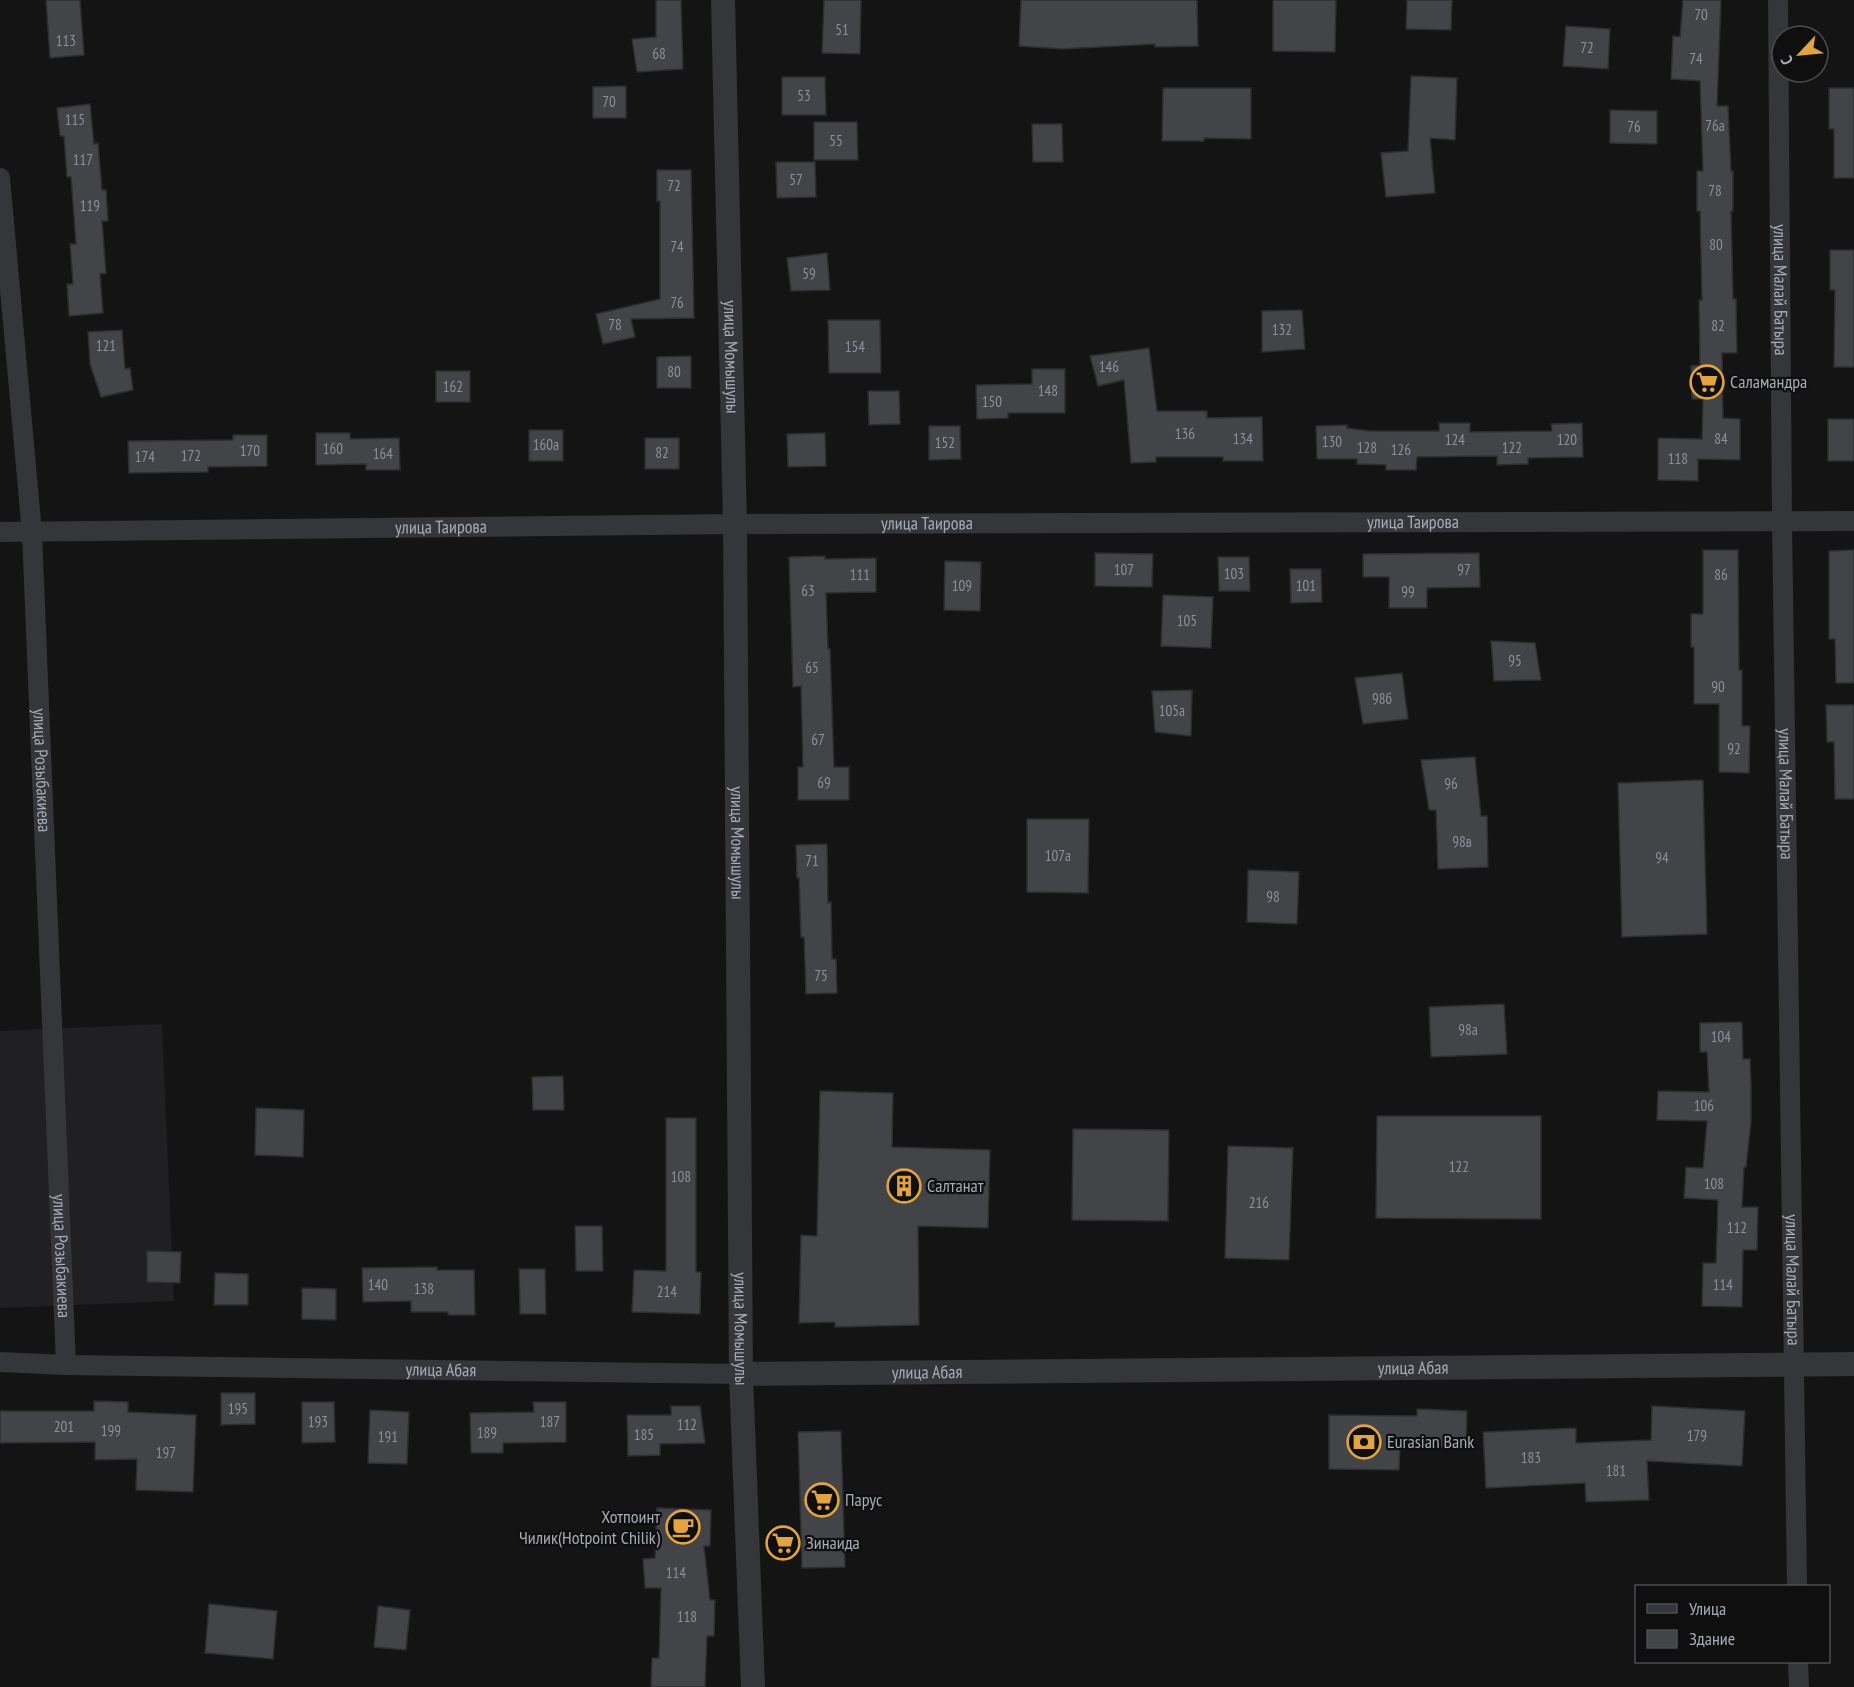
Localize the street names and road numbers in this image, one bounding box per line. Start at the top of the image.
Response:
street label: улица Малай Батыра [1769,224,1793,356]
street label: улица Момышулы [719,300,744,414]
street label: улица Таирова [1367,510,1459,533]
street label: улица Таирова [881,511,973,535]
street label: улица Таирова [395,515,487,539]
street label: улица Розыбакиева [28,708,56,833]
street label: улица Малай Батыра [1774,728,1799,860]
street label: улица Момышулы [726,786,750,900]
street label: улица Розыбакиева [48,1194,76,1318]
street label: улица Малай Батыра [1781,1214,1806,1346]
street label: улица Момышулы [729,1272,753,1386]
street label: улица Абая [1377,1356,1448,1379]
street label: улица Абая [405,1358,476,1381]
street label: улица Абая [892,1360,963,1384]

